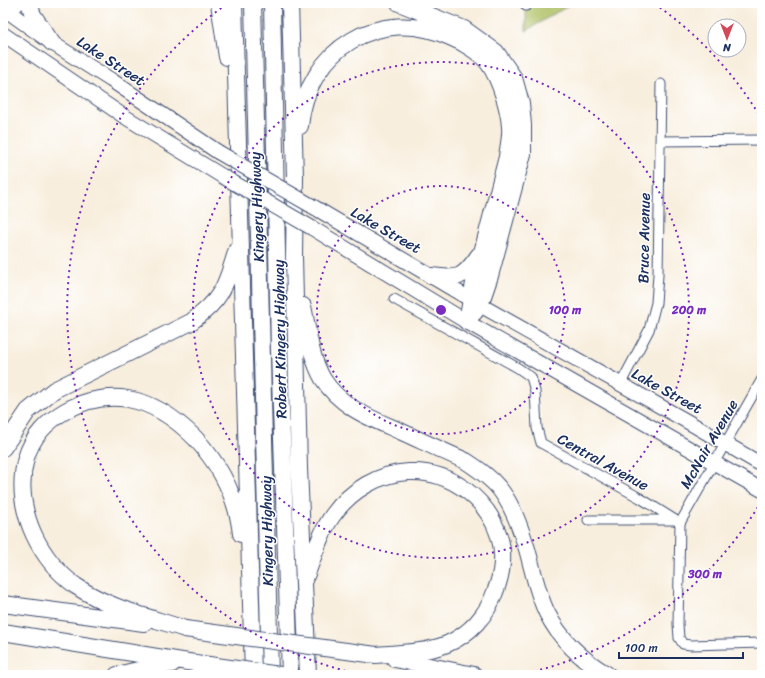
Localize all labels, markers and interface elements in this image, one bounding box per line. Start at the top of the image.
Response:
north arrow [707,18,747,58]
street label: Lake Street [71,29,151,93]
text: N [723,38,732,57]
street label: Kingery Highway [242,151,272,263]
street label: Bruce Avenue [630,192,658,284]
street label: Lake Street [346,199,427,261]
street label: Robert Kingery Highway [266,259,294,419]
text: 100 m [549,299,582,321]
text: 200 m [671,299,707,321]
centre of rings [434,303,448,317]
street label: Lake Street [627,361,708,421]
street label: McNair Avenue [673,394,745,494]
street label: Central Avenue [552,426,654,498]
street label: Kingery Highway [253,475,281,586]
text: 300 m [687,563,723,585]
scale bar [619,634,743,660]
text: 100 m [625,637,658,659]

